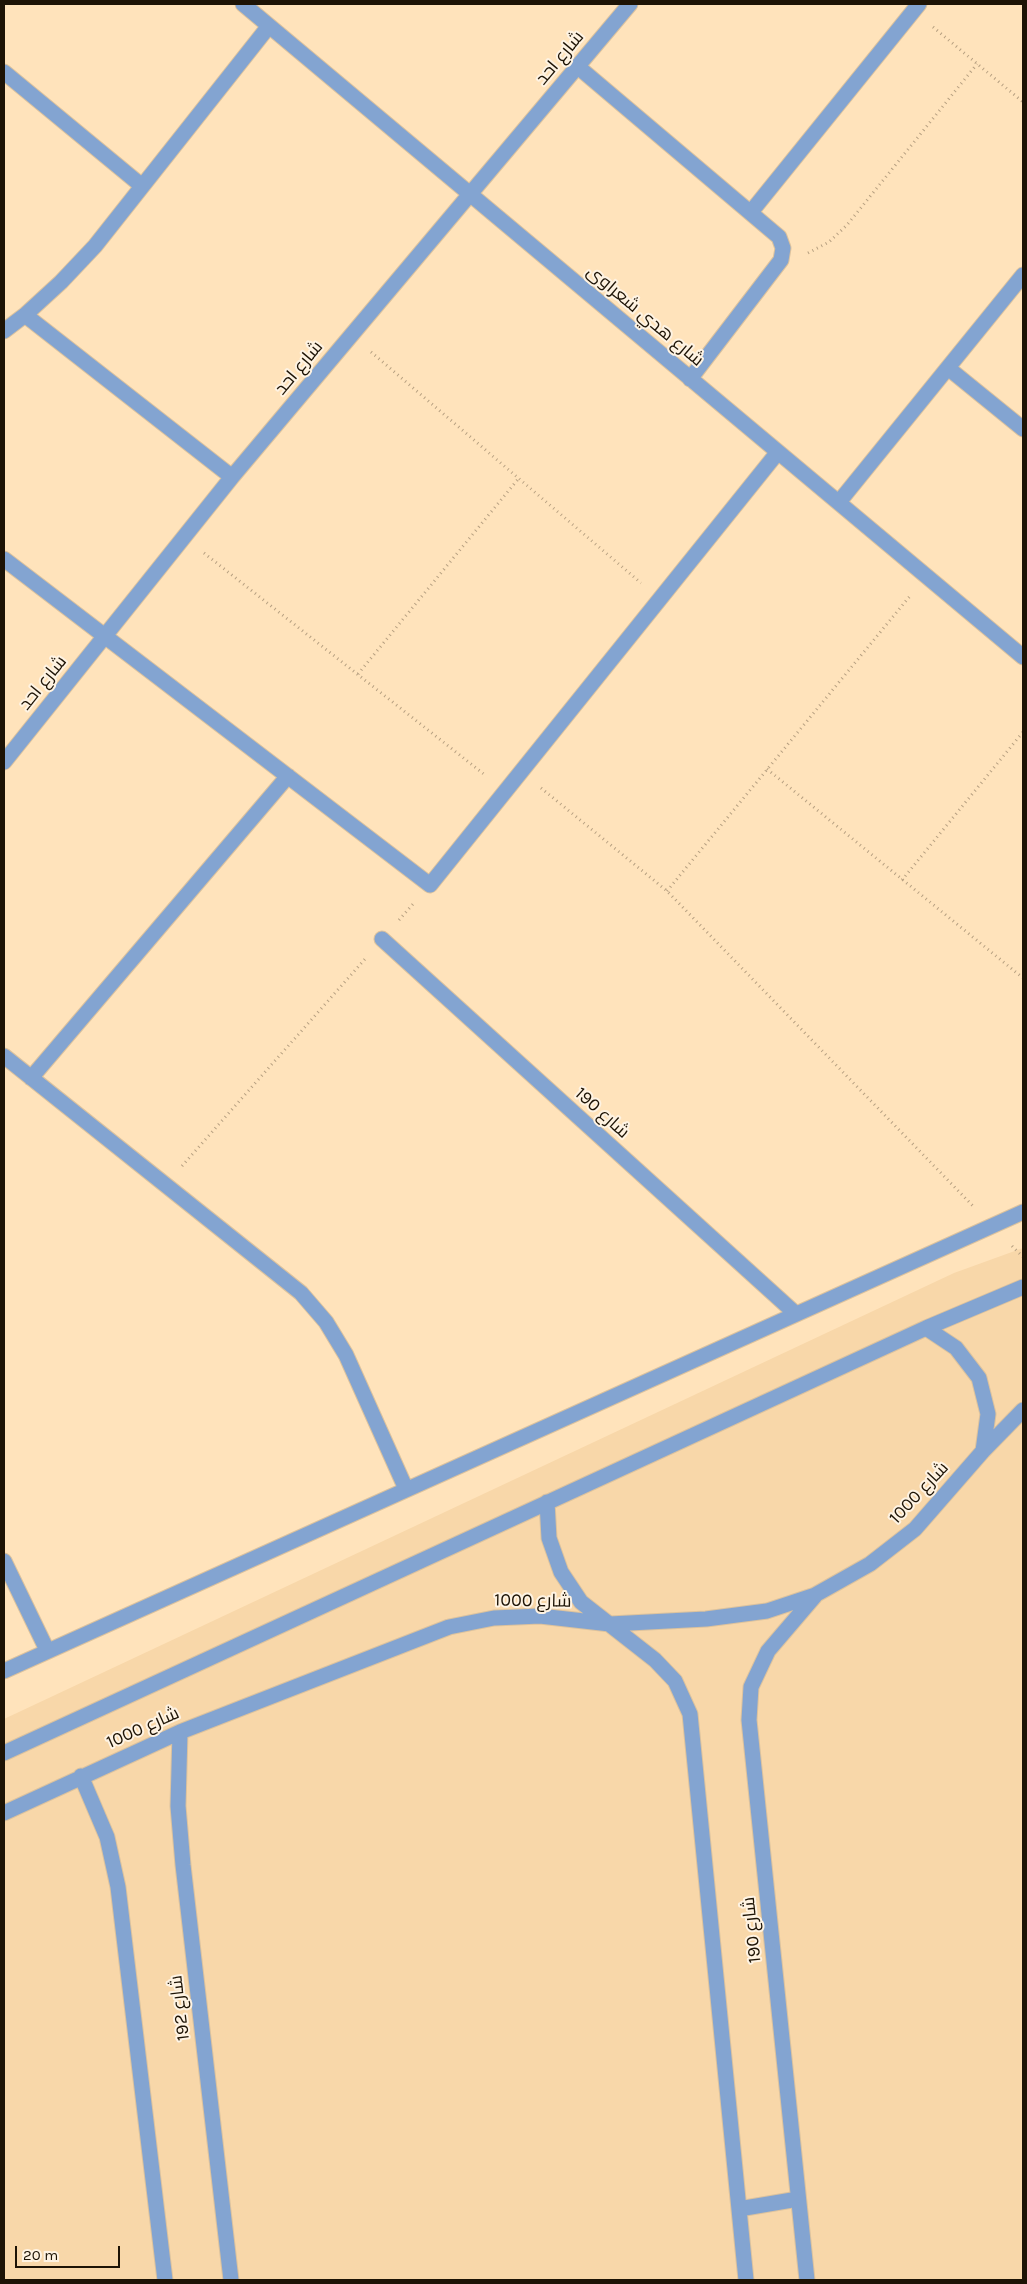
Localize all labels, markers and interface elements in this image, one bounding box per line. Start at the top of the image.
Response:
street label: شارع احد [531,27,589,89]
street label: شارع هدي شعراوى [582,261,708,371]
street label: شارع احد [270,337,328,399]
street label: شارع احد [15,651,71,715]
street label: شارع 190 [570,1083,634,1143]
street label: شارع 1000 [885,1457,953,1529]
street label: شارع 1000 [494,1590,572,1612]
street label: شارع 1000 [103,1702,183,1754]
street label: شارع 190 [738,1896,766,1964]
street label: شارع 192 [165,1974,195,2042]
scale bar [18,2236,122,2268]
text: 20 m [23,2246,58,2264]

